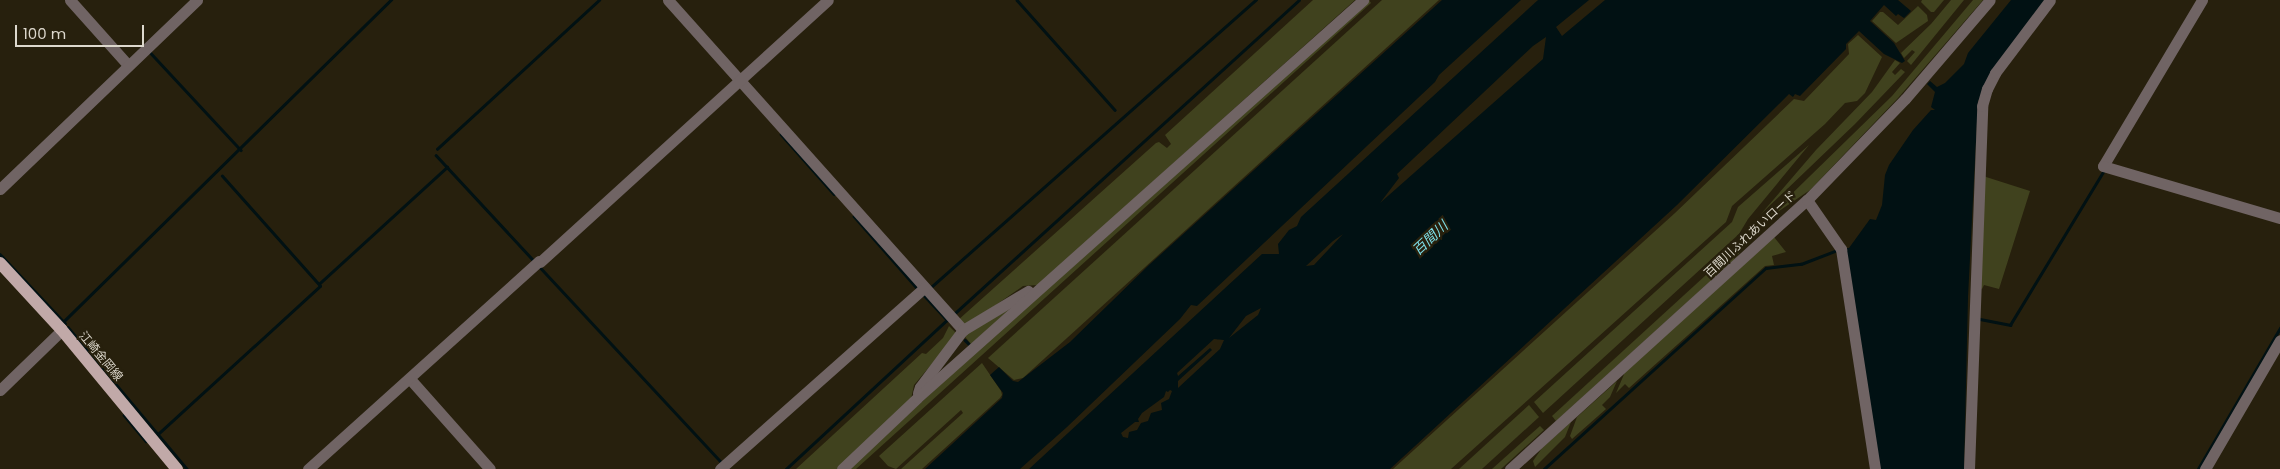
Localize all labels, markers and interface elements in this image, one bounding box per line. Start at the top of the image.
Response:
scale bar [18,15,146,47]
text: 100 m [23,23,66,44]
street label: 百間川ふれあいロード [1701,188,1799,280]
water label: 百間川 [1409,218,1451,258]
street label: 江崎金岡線 [76,328,126,384]

